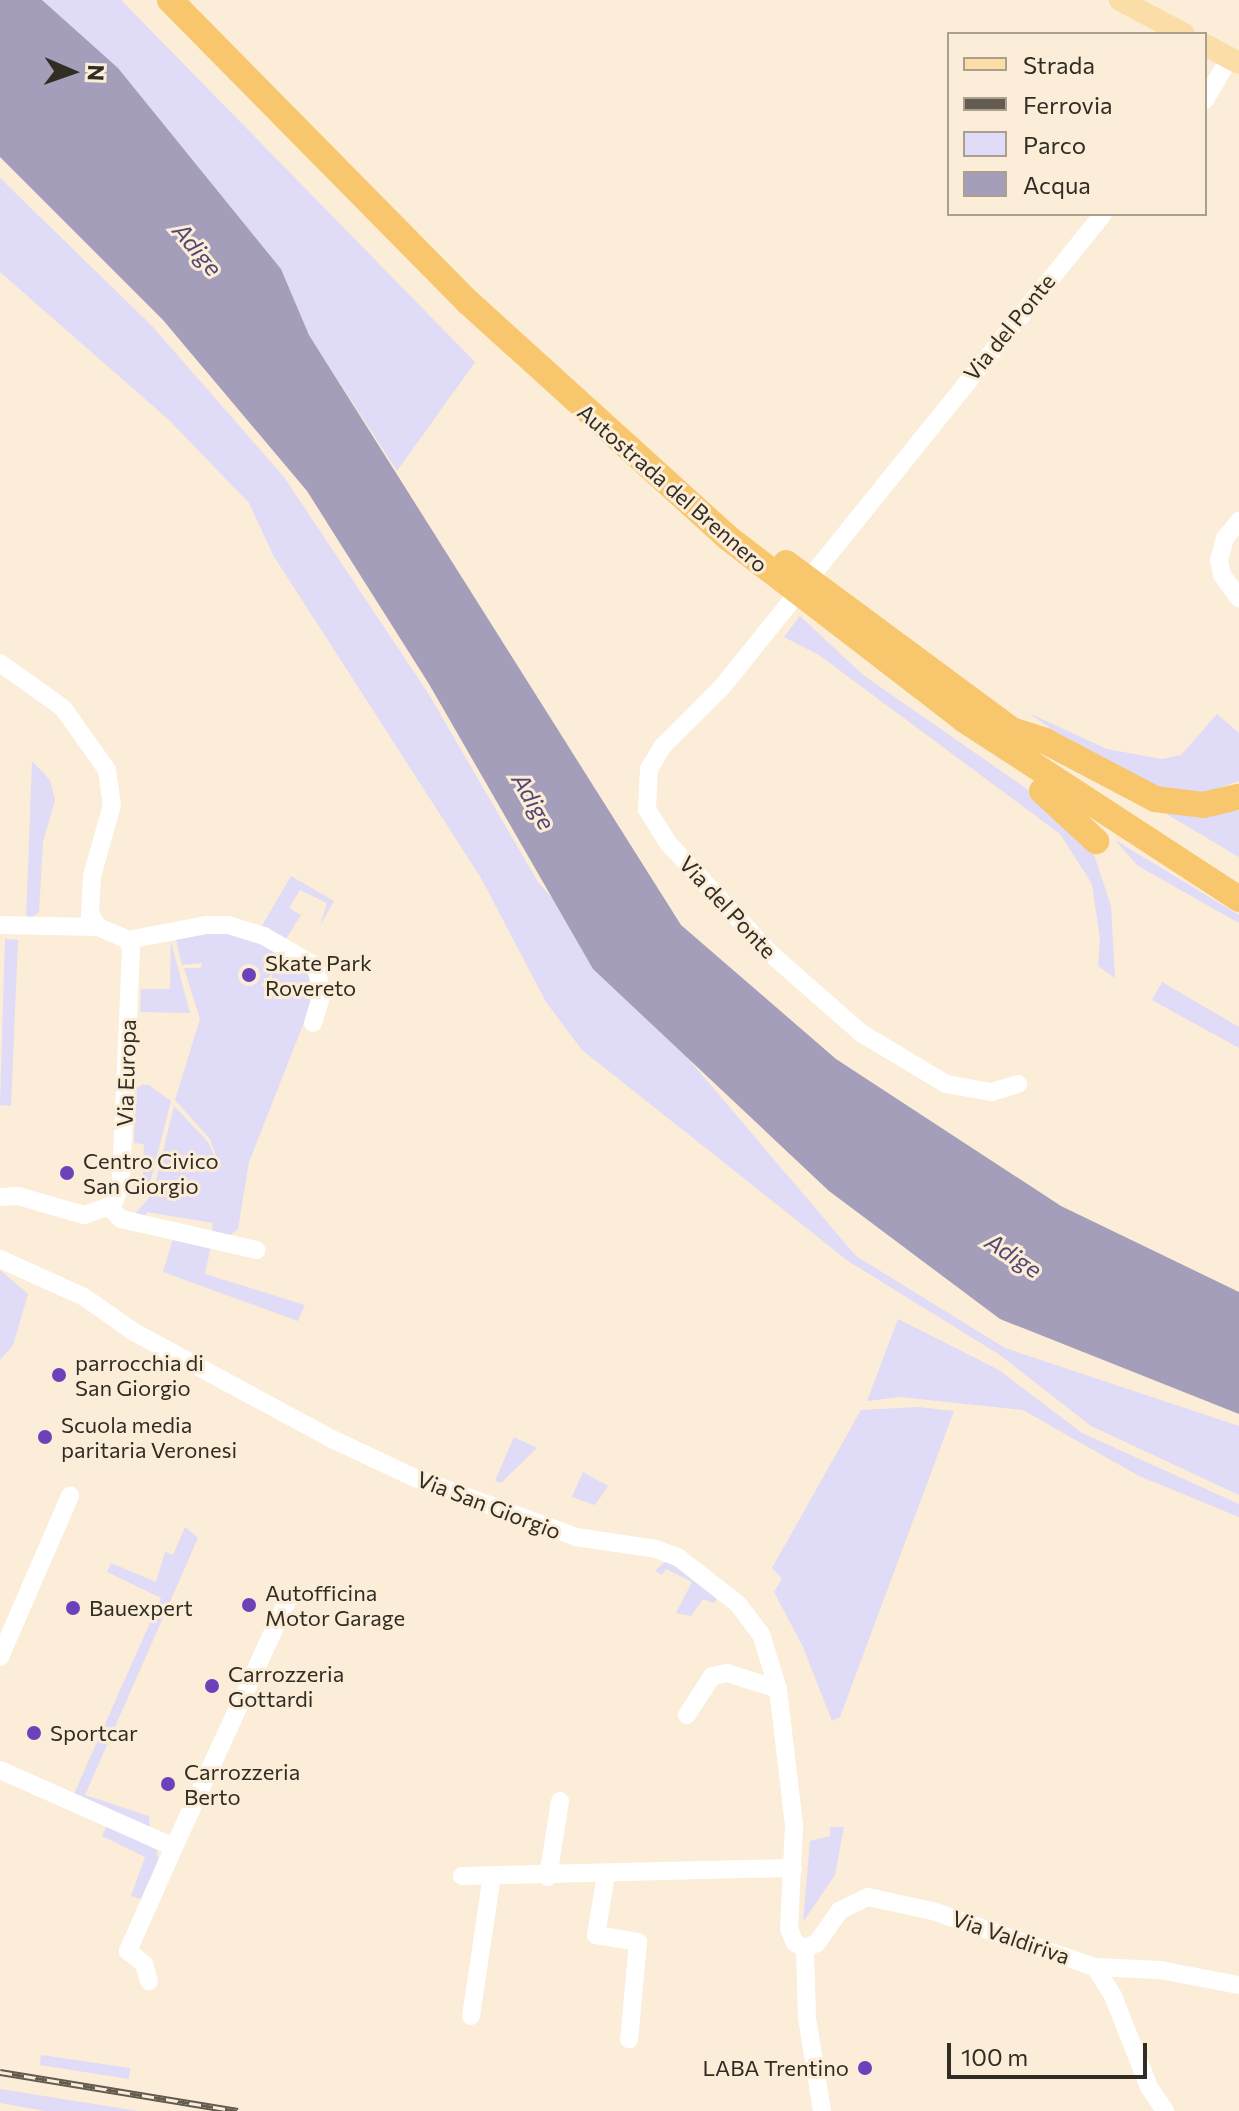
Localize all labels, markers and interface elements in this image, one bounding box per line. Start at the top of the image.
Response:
north arrow [32,32,112,112]
legend [947,32,1207,216]
text: Strada [1023,50,1095,79]
text: N [83,64,110,82]
text: Ferrovia [1023,90,1113,119]
text: Parco [1023,130,1086,159]
text: Acqua [1023,170,1091,199]
water label: Adige [167,216,229,282]
street label: Via del Ponte [958,268,1060,386]
street label: Autostrada del Brennero [573,398,773,578]
water label: Adige [506,767,562,835]
street label: Via del Ponte [674,850,782,964]
place label: Skate Park Rovereto [265,949,372,1000]
marker: Skate Park Rovereto [240,966,258,984]
street label: Via Europa [111,1019,141,1127]
place label: Centro Civico San Giorgio [83,1147,219,1198]
marker: Centro Civico San Giorgio [58,1164,76,1182]
water label: Adige [981,1226,1047,1284]
place label: parrocchia di San Giorgio [75,1349,204,1400]
marker: parrocchia di San Giorgio [50,1366,68,1384]
place label: Scuola media paritaria Veronesi [61,1411,237,1462]
marker: Scuola media paritaria Veronesi [36,1428,54,1446]
street label: Via San Giorgio [413,1465,565,1545]
place label: Autofficina Motor Garage [265,1579,405,1630]
place label: Bauexpert [89,1595,193,1621]
marker: Autofficina Motor Garage [240,1596,258,1614]
marker: Bauexpert [64,1599,82,1617]
place label: Carrozzeria Gottardi [228,1660,344,1712]
marker: Carrozzeria Gottardi [203,1677,221,1695]
place label: Sportcar [50,1720,138,1746]
marker: Sportcar [25,1724,43,1742]
place label: Carrozzeria Berto [184,1758,300,1810]
marker: Carrozzeria Berto [159,1775,177,1793]
street label: Via Valdiriva [949,1905,1073,1969]
scale bar [951,2027,1151,2077]
text: 100 m [961,2042,1028,2071]
place label: LABA Trentino [702,2055,849,2081]
marker: LABA Trentino [856,2059,874,2077]

